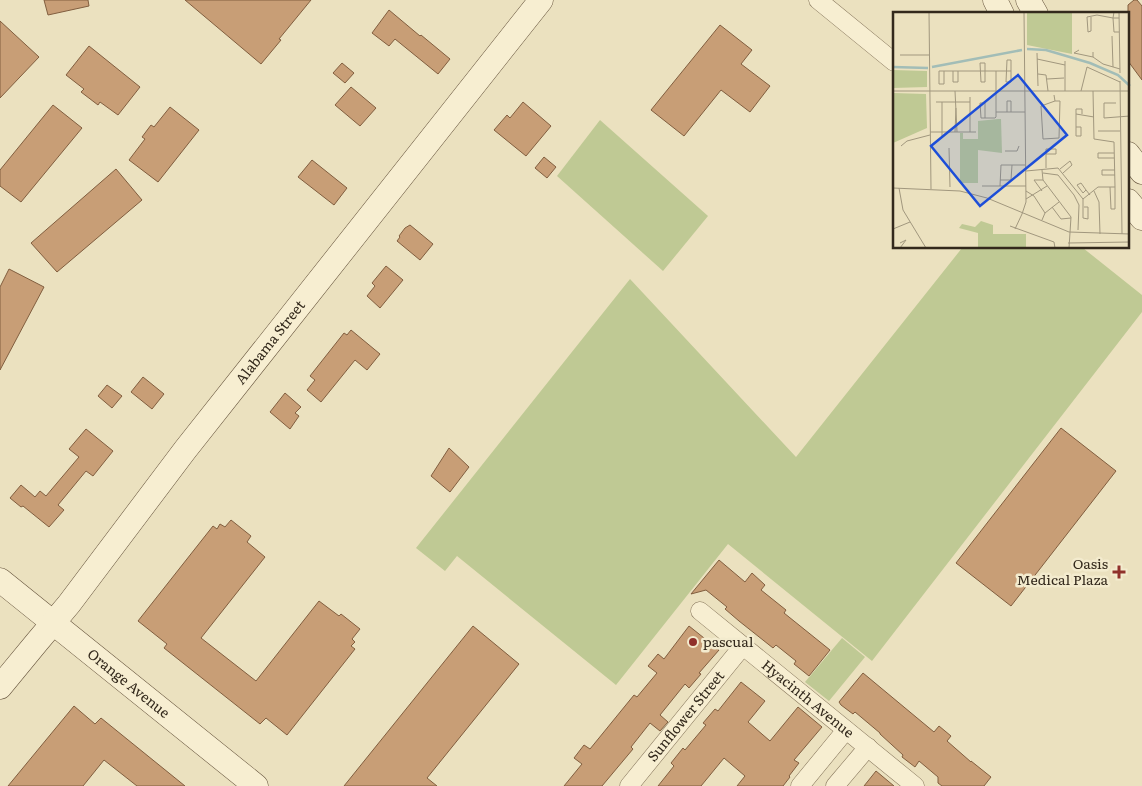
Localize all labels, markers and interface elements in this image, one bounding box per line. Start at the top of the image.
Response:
inset map [893,12,1130,249]
street label: Alabama Street [230,295,309,388]
place label: Oasis Medical Plaza [1017,553,1108,589]
marker: Oasis Medical Plaza [1112,565,1126,579]
place label: pascual [703,631,754,651]
marker: pascual [687,636,699,648]
street label: Orange Avenue [84,643,175,722]
street label: Hyacinth Avenue [758,654,859,742]
street label: Sunflower Street [642,665,728,765]

